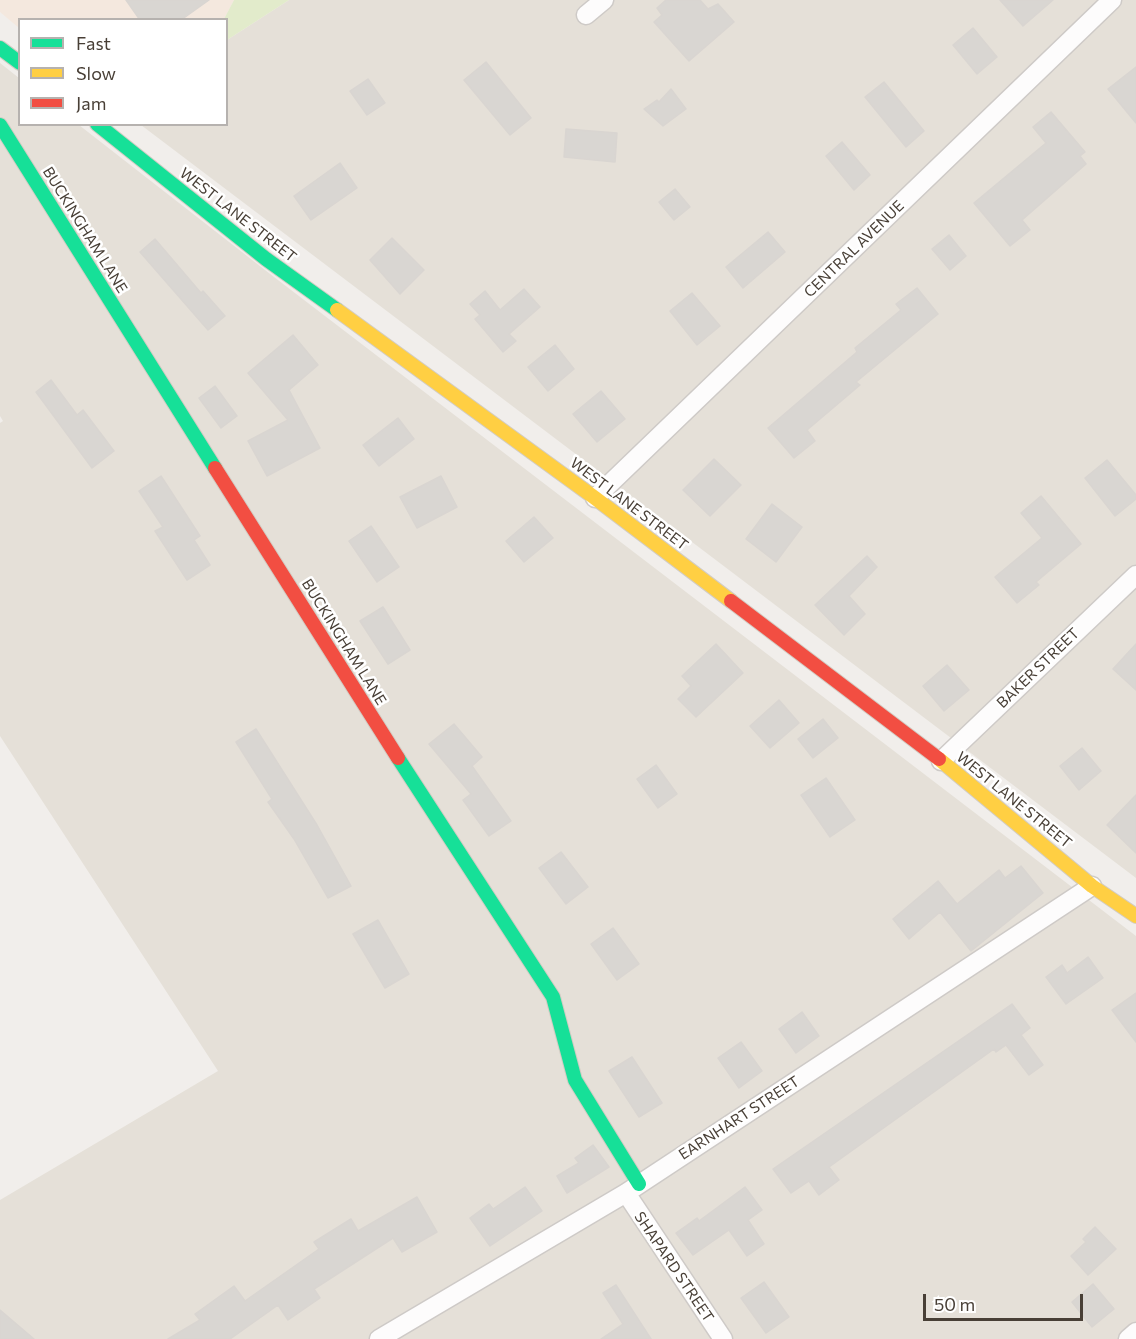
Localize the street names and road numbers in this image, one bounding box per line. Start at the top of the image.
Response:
street label: BUCKINGHAM LANE [39,164,131,296]
street label: WEST LANE STREET [176,164,300,266]
street label: CENTRAL AVENUE [800,197,908,301]
street label: WEST LANE STREET [566,454,692,554]
street label: BUCKINGHAM LANE [298,576,390,708]
street label: BAKER STREET [993,624,1083,712]
street label: WEST LANE STREET [953,748,1075,852]
street label: EARNHART STREET [675,1072,803,1164]
street label: SHAPARD STREET [630,1208,718,1326]

